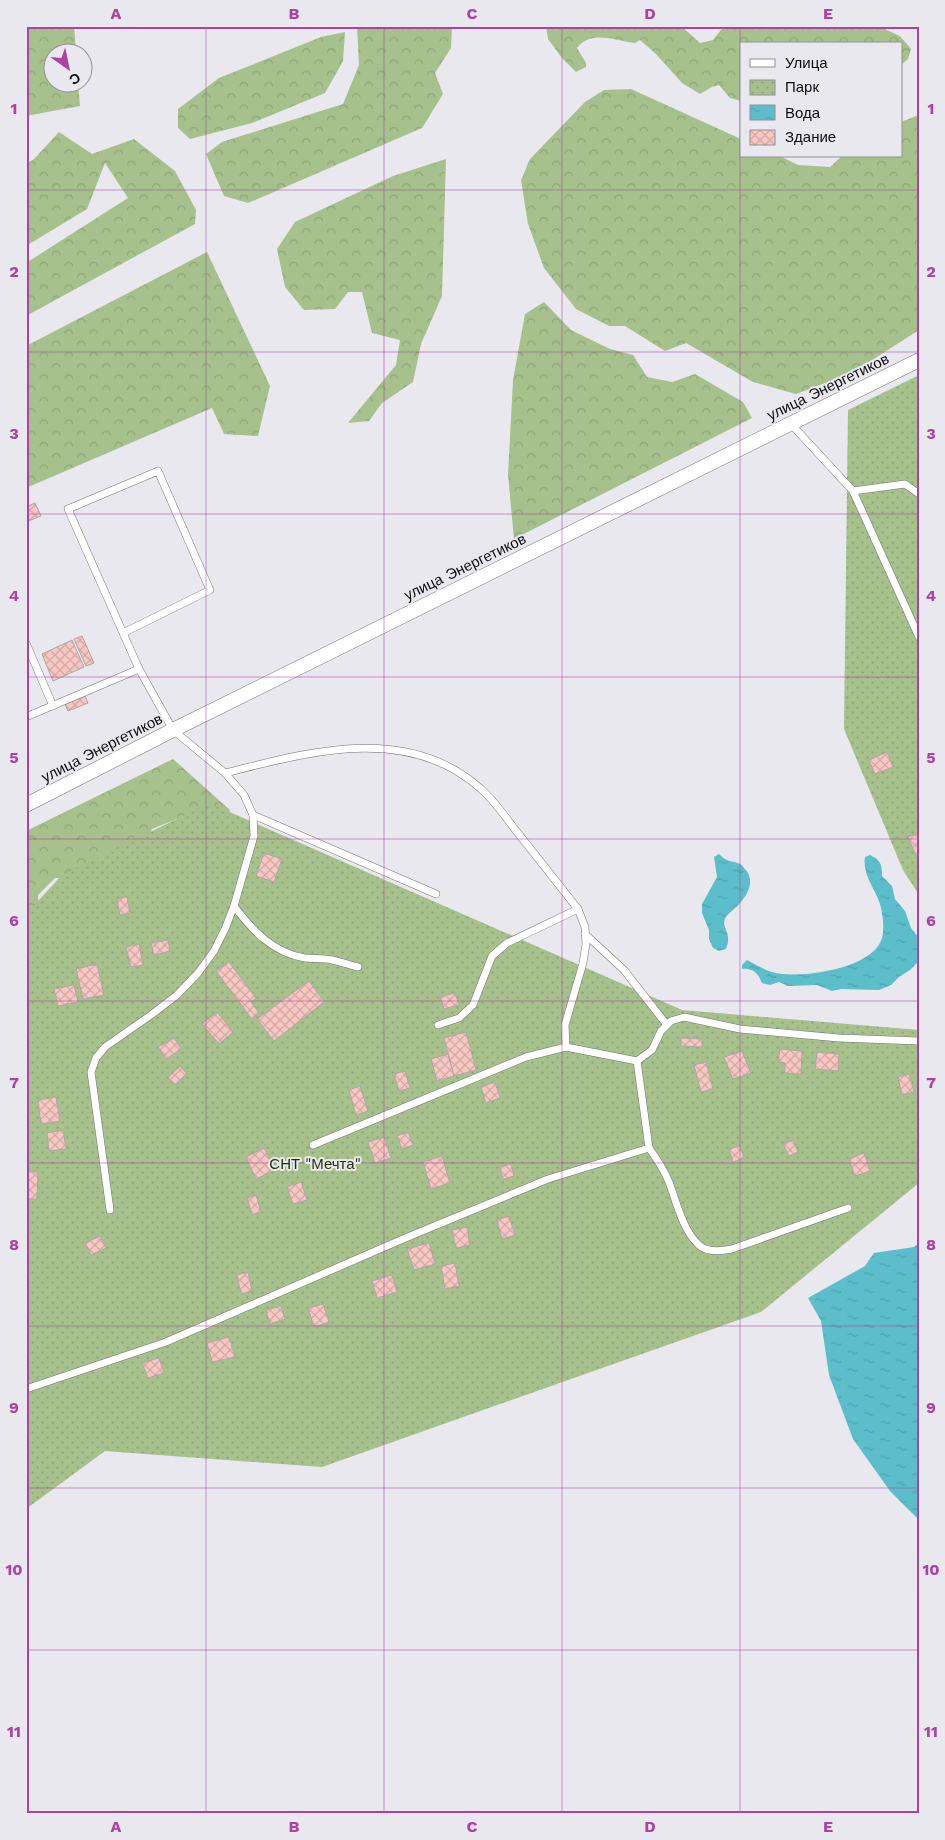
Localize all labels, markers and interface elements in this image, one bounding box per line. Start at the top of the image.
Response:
text: A [111,4,122,23]
text: B [289,4,300,23]
text: C [467,4,478,23]
text: D [644,4,656,23]
text: E [823,4,833,23]
north arrow [42,42,92,92]
legend [740,42,902,158]
text: Улица [785,54,828,72]
text: С [66,69,84,88]
text: Парк [785,78,819,96]
text: 1 [11,99,17,118]
text: 1 [928,99,934,118]
text: Вода [785,104,821,122]
text: Здание [785,128,836,146]
text: 2 [9,262,19,281]
text: 2 [926,262,936,281]
street label: улица Энергетиков [764,350,892,424]
text: 3 [9,424,19,443]
text: 3 [926,424,936,443]
street label: улица Энергетиков [401,530,529,604]
text: 4 [9,586,19,605]
text: 4 [926,586,936,605]
street label: улица Энергетиков [38,710,166,786]
text: 5 [9,748,19,767]
text: 5 [926,748,936,767]
text: 6 [9,911,19,930]
text: 6 [926,911,936,930]
text: 7 [9,1073,19,1092]
text: 7 [926,1073,936,1092]
park label: СНТ "Мечта" [269,1155,361,1173]
text: 8 [9,1235,19,1254]
text: 8 [926,1235,936,1254]
text: 9 [9,1398,19,1417]
text: 9 [926,1398,936,1417]
text: 10 [5,1560,23,1579]
text: 10 [922,1560,940,1579]
text: 11 [7,1722,21,1741]
text: 11 [924,1722,938,1741]
text: A [111,1817,122,1836]
text: B [289,1817,300,1836]
text: C [467,1817,478,1836]
text: D [644,1817,656,1836]
text: E [823,1817,833,1836]

